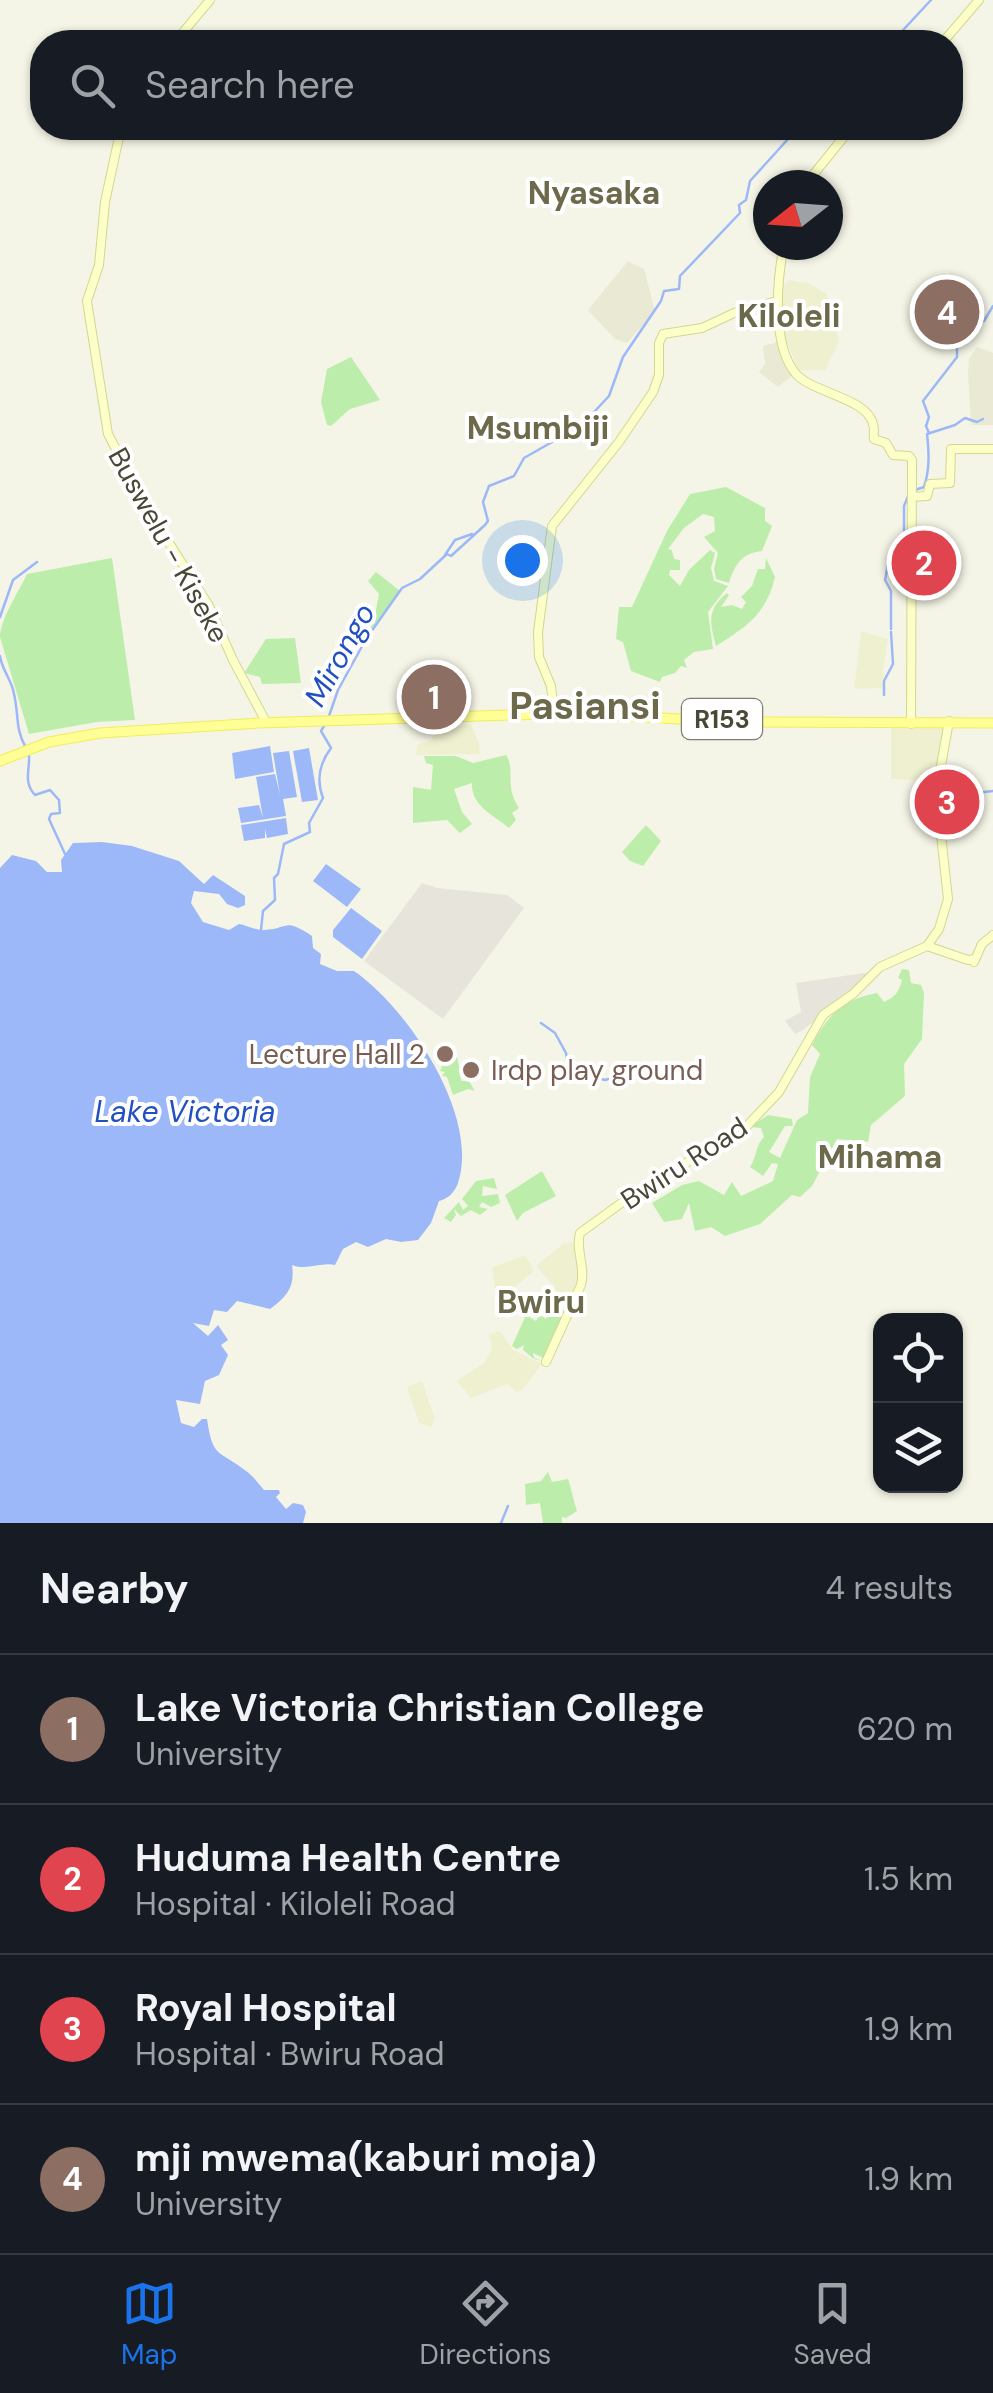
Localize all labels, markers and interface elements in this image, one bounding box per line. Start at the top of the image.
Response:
search box [30,30,963,140]
icon: search [65,58,120,113]
text: Search here [145,60,355,110]
north arrow [753,170,843,260]
district label: Nyasaka [528,172,660,214]
pin: 4 [914,274,980,350]
district label: Kiloleli [738,295,840,337]
district label: Msumbiji [467,407,609,449]
street label: Buswelu - Kiseke [100,441,237,649]
pin: 2 [892,526,956,600]
your location [497,535,548,586]
water label: Mirongo [295,596,384,713]
pin: 1 [402,660,466,734]
district label: Pasiansi [509,681,661,731]
road number: R153 [682,699,762,739]
pin: 3 [914,764,980,840]
place label: Lecture Hall 2 [249,1036,425,1073]
marker: Lecture Hall 2 [434,1043,456,1065]
place label: Irdp play ground [491,1052,703,1089]
marker: Irdp play ground [460,1059,482,1081]
water label: Lake Victoria [94,1092,276,1131]
street label: Bwiru Road [614,1109,755,1218]
district label: Mihama [818,1136,942,1178]
district label: Bwiru [497,1281,585,1323]
map controls [873,1313,963,1493]
button: locate [873,1313,963,1403]
button: layers [873,1403,963,1493]
text: Nearby [40,1561,189,1616]
text: 4 results [826,1567,953,1609]
text: Lake Victoria Christian College [135,1683,704,1733]
text: 1 [67,1708,78,1750]
text: 620 m [857,1708,953,1750]
text: University [135,1733,282,1775]
text: Huduma Health Centre [135,1833,561,1883]
text: 2 [63,1858,82,1900]
text: 1.5 km [864,1858,953,1900]
text: Hospital · Kiloleli Road [135,1883,456,1925]
text: Royal Hospital [135,1983,397,2033]
text: 3 [63,2008,82,2050]
text: 1.9 km [864,2008,953,2050]
text: Hospital · Bwiru Road [135,2033,445,2075]
text: mji mwema(kaburi moja) [135,2133,597,2183]
text: 4 [62,2158,83,2200]
text: 1.9 km [864,2158,953,2200]
text: University [135,2183,282,2225]
tab: Map [121,2276,177,2373]
tab: Directions [420,2276,551,2373]
tab: Saved [793,2276,872,2373]

